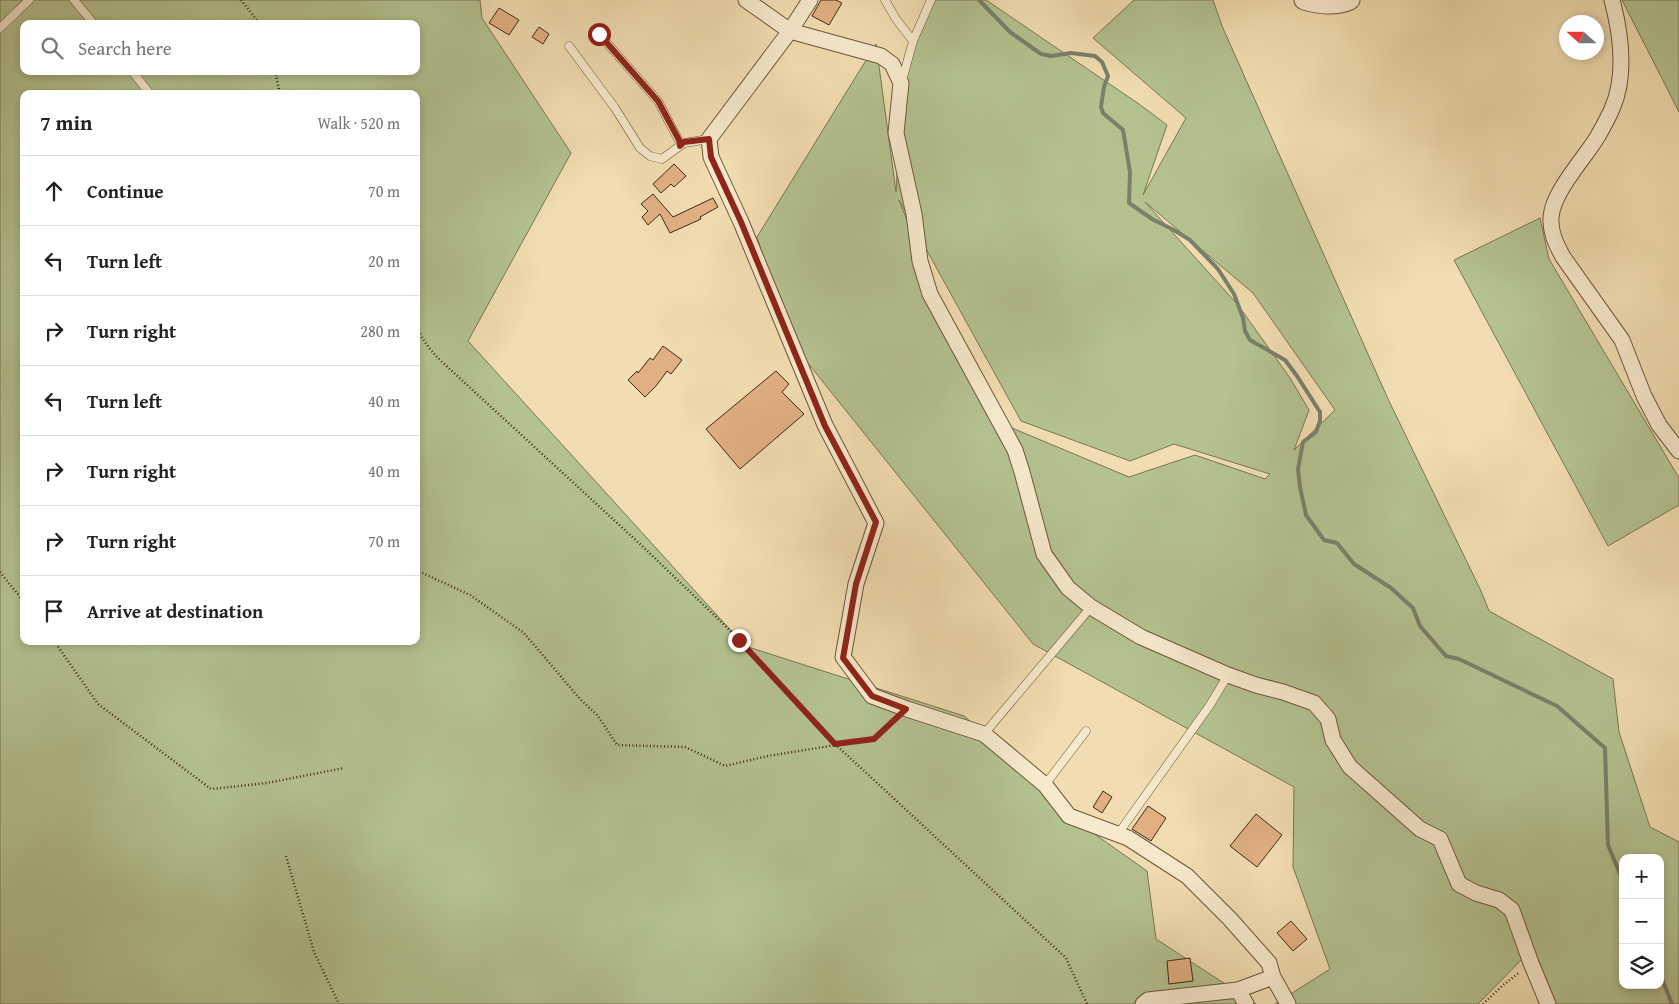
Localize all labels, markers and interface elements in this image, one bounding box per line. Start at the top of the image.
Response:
north arrow [1559,15,1604,60]
search box [20,20,420,75]
route start [588,23,611,46]
icon: search [38,34,66,62]
text: Search here [78,34,172,62]
text: 7 min [40,107,92,138]
text: Walk · 520 m [317,111,400,135]
icon: ahead [40,177,68,205]
text: Continue [87,177,164,205]
text: 70 m [368,179,400,203]
icon: left [40,247,68,275]
text: Turn left [87,247,162,275]
text: 20 m [368,249,400,273]
icon: right [40,317,68,345]
text: Turn right [87,317,176,345]
text: 280 m [360,319,400,343]
icon: left [40,387,68,415]
text: Turn left [87,387,162,415]
text: 40 m [368,389,400,413]
icon: right [40,457,68,485]
text: Turn right [87,457,176,485]
text: 40 m [368,459,400,483]
icon: right [40,527,68,555]
text: Turn right [87,527,176,555]
text: 70 m [368,529,400,553]
icon: arrive [40,597,68,625]
text: Arrive at destination [87,597,263,625]
route end [728,629,751,652]
map controls [1619,854,1664,989]
button: + [1619,854,1664,899]
button: − [1619,899,1664,944]
button: layers [1619,944,1664,989]

